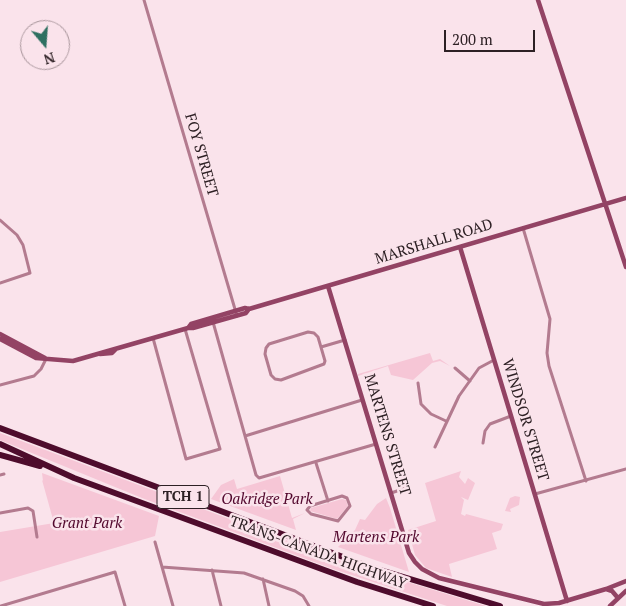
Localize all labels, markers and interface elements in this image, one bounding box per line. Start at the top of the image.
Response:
north arrow [20,20,70,70]
scale bar [446,20,537,52]
text: 200 m [452,29,493,49]
text: N [41,48,57,69]
street label: FOY STREET [181,111,221,199]
street label: MARSHALL ROAD [373,216,495,268]
street label: WINDSOR STREET [498,357,552,483]
street label: MARTENS STREET [360,372,414,498]
road number: TCH 1 [157,486,209,508]
park label: Oakridge Park [221,491,313,509]
street label: TRANS-CANADA HIGHWAY [227,512,409,594]
park label: Grant Park [52,515,122,533]
park label: Martens Park [333,529,419,547]

